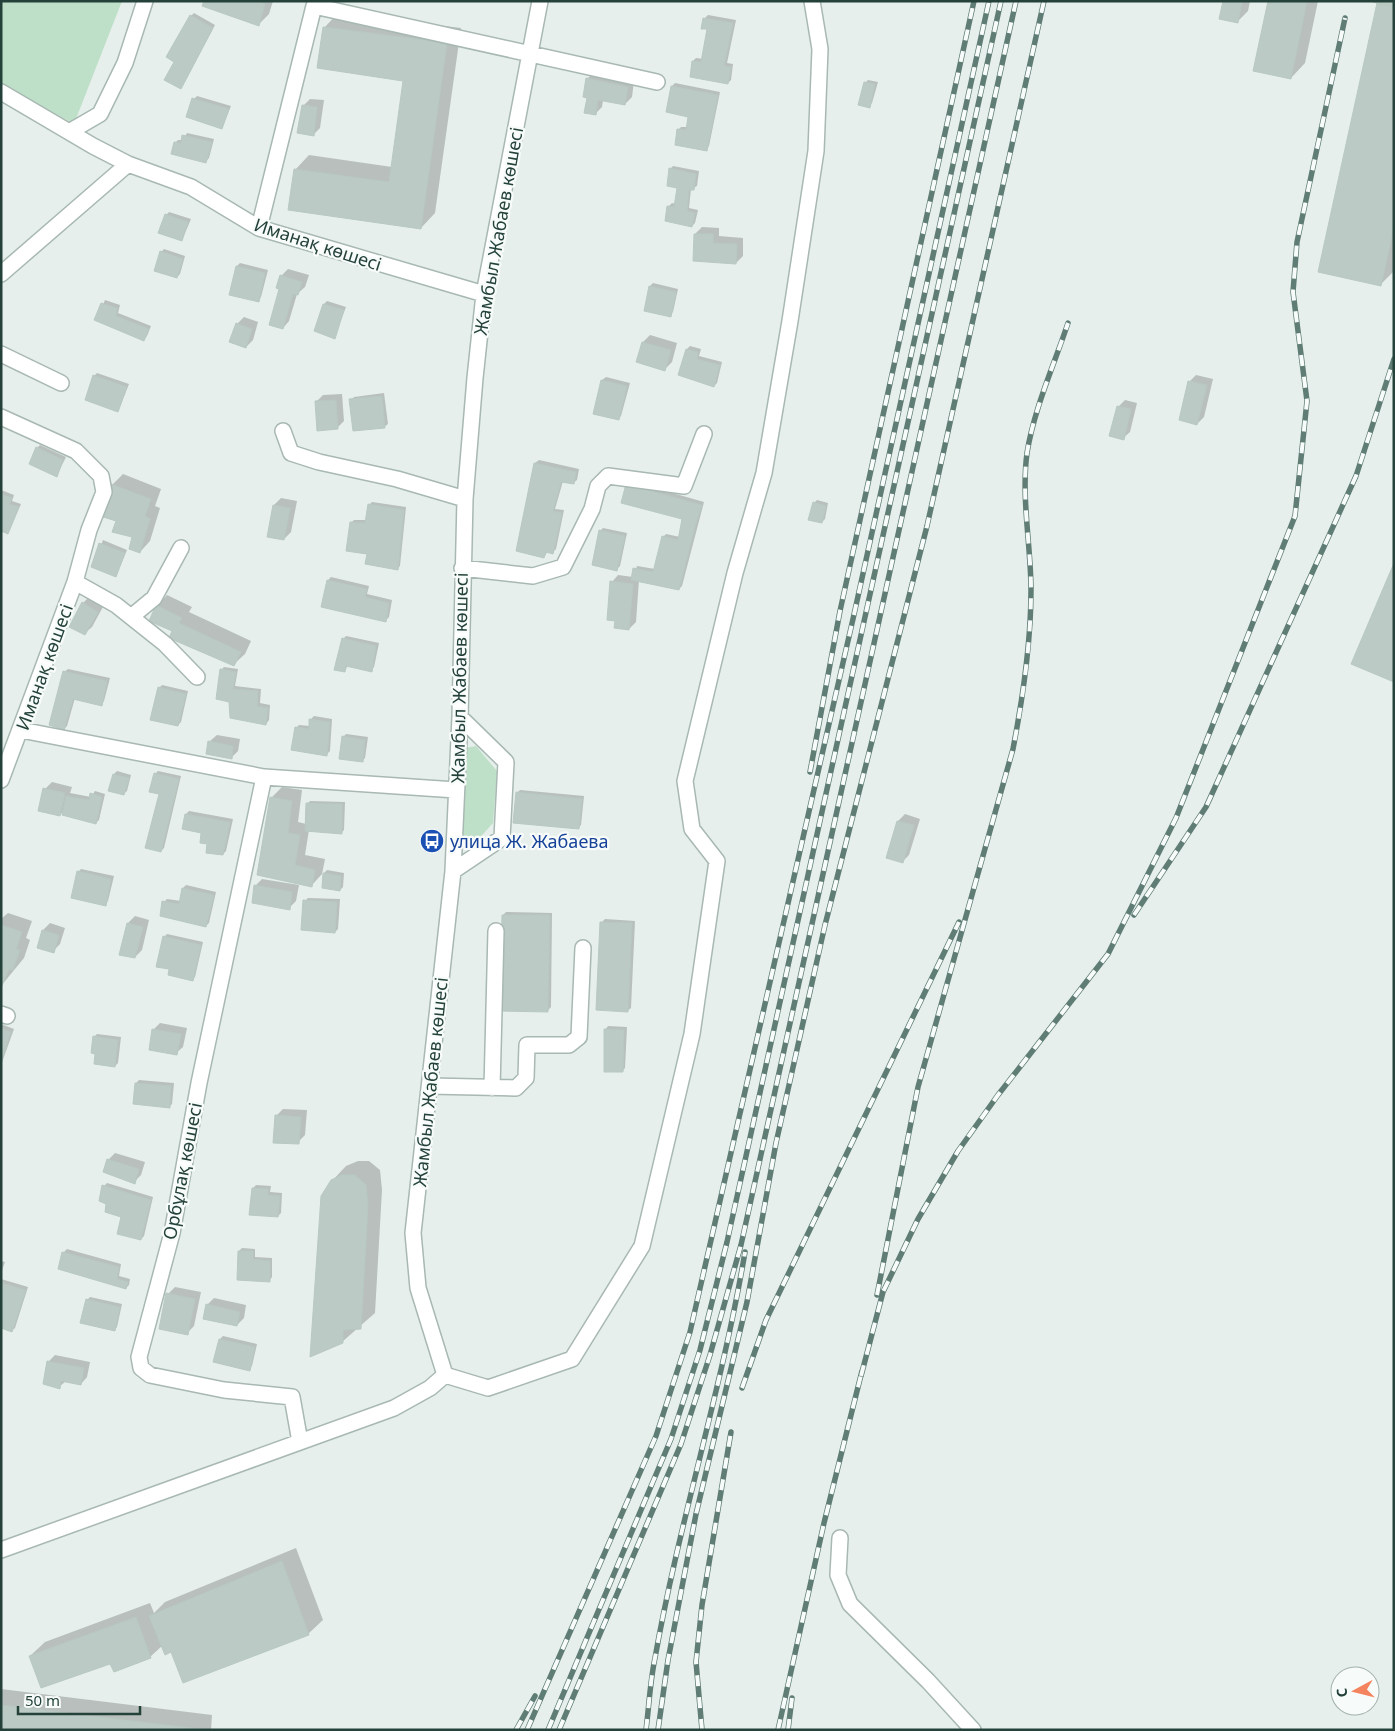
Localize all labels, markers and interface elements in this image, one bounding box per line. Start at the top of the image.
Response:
street label: Жамбыл Жабаев көшесі [468,125,528,337]
street label: Иманақ көшесі [251,212,385,276]
street label: Жамбыл Жабаев көшесі [445,572,473,784]
street label: Иманақ көшесі [10,600,78,734]
bus stop icon: улица Ж. Жабаева [419,828,445,854]
place label: улица Ж. Жабаева [450,829,608,853]
street label: Жамбыл Жабаев көшесі [407,976,453,1188]
street label: Орбұлақ көшесі [157,1100,207,1242]
north arrow [1330,1666,1380,1716]
scale bar [18,1684,140,1716]
text: С [1332,1687,1352,1698]
text: 50 m [25,1690,60,1710]

